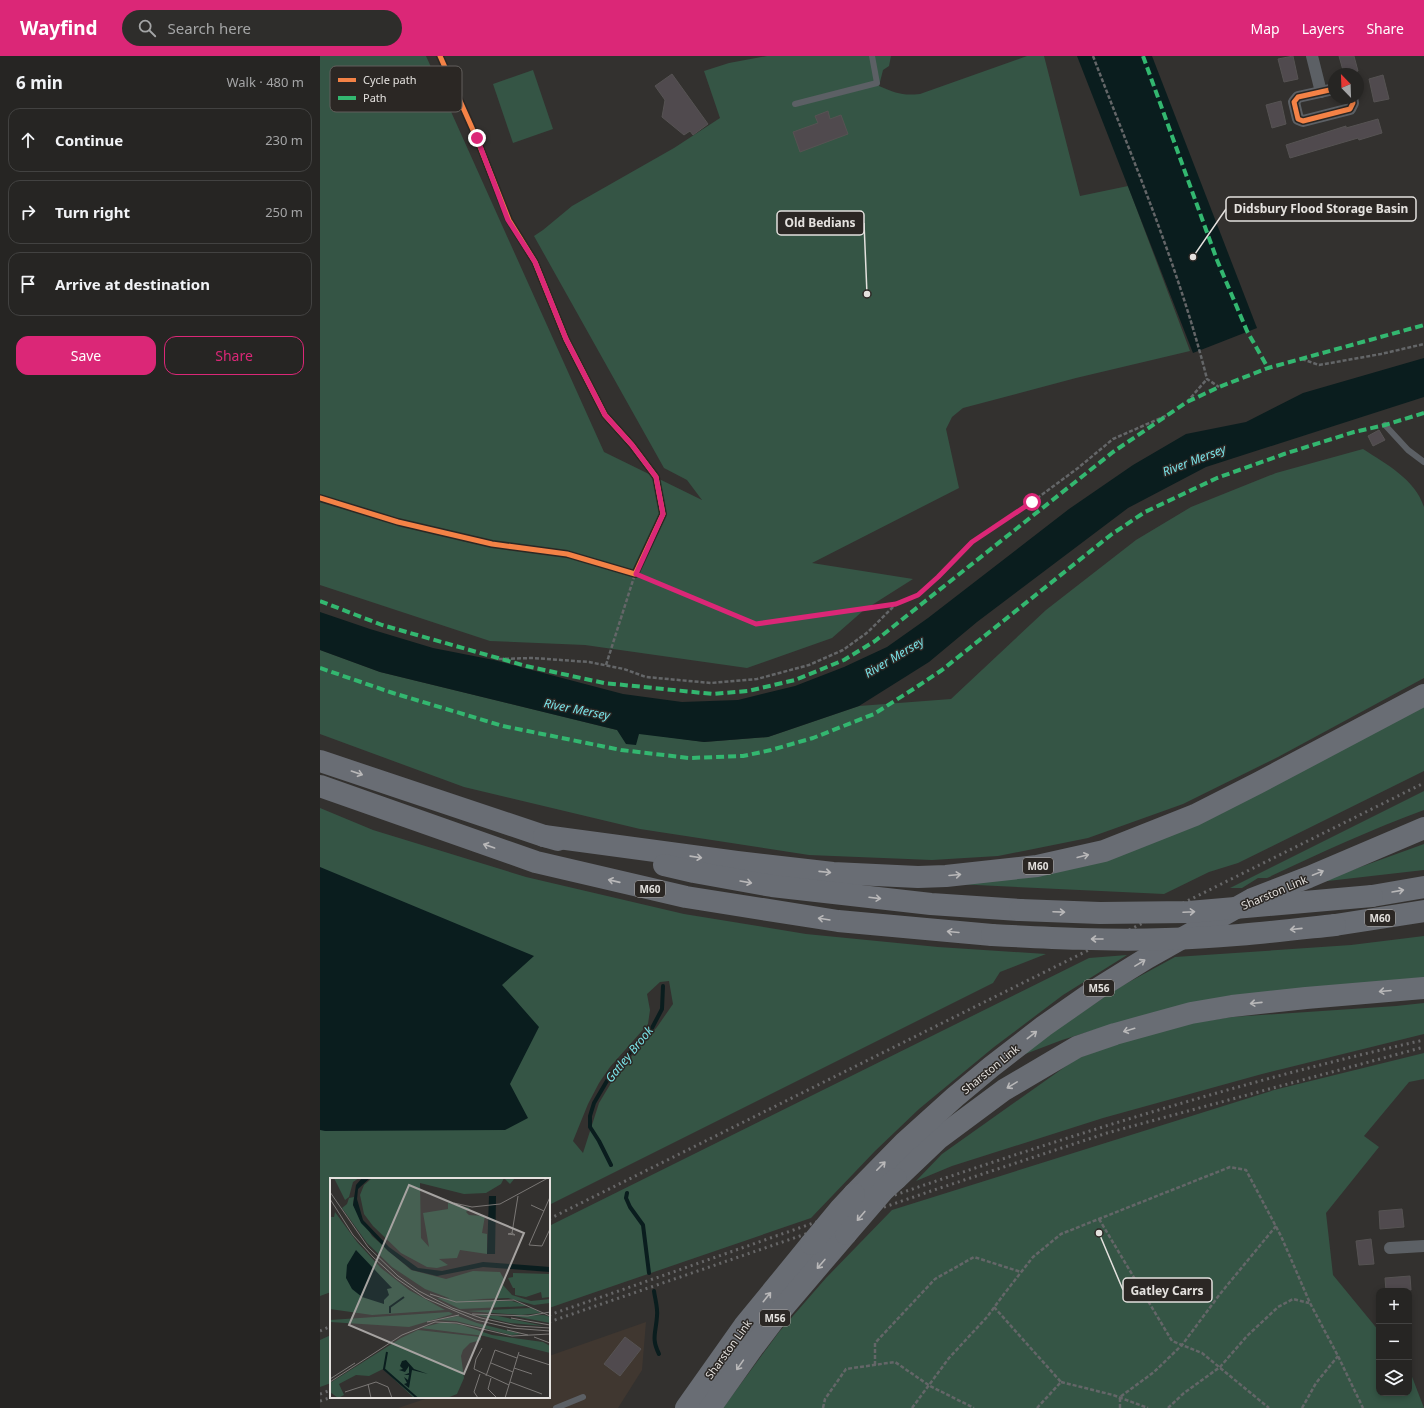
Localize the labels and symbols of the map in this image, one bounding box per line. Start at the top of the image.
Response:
legend [330,66,462,112]
north arrow [1328,68,1364,104]
text: Cycle path [363,72,416,87]
text: Path [363,90,387,105]
route end [468,129,486,147]
callout: Didsbury Flood Storage Basin [1226,197,1416,221]
text: Didsbury Flood Storage Basin [1234,200,1408,217]
callout: Old Bedians [777,211,864,235]
text: Old Bedians [784,214,856,231]
water label: River Mersey [1160,440,1230,480]
route start [1023,493,1041,511]
water label: River Mersey [861,632,928,682]
water label: River Mersey [543,694,613,724]
one-way arrow [351,770,363,778]
one-way arrow [483,841,495,849]
one-way arrow [1076,852,1089,859]
one-way arrow [689,853,702,861]
road number: M60 [1023,858,1053,874]
one-way arrow [818,868,831,876]
one-way arrow [1312,869,1324,876]
one-way arrow [948,871,961,879]
street label: Sharston Link [1239,871,1309,913]
one-way arrow [608,876,621,884]
one-way arrow [739,878,752,886]
road number: M60 [635,881,665,897]
one-way arrow [1391,887,1404,895]
one-way arrow [868,894,881,902]
one-way arrow [1052,908,1065,916]
one-way arrow [1182,908,1195,916]
road number: M60 [1365,910,1395,926]
one-way arrow [818,915,831,923]
one-way arrow [1290,925,1303,933]
one-way arrow [947,928,960,935]
one-way arrow [1091,935,1104,943]
one-way arrow [1134,958,1146,966]
road number: M56 [1084,980,1114,996]
one-way arrow [1379,988,1392,995]
one-way arrow [1250,999,1263,1007]
water label: Gatley Brook [601,1022,658,1086]
one-way arrow [1122,1027,1135,1034]
one-way arrow [1027,1031,1038,1040]
street label: Sharston Link [958,1041,1022,1097]
one-way arrow [1006,1082,1018,1090]
one-way arrow [876,1161,886,1171]
inset map [330,1178,550,1398]
one-way arrow [857,1211,866,1222]
one-way arrow [817,1258,826,1269]
callout: Gatley Carrs [1123,1278,1212,1302]
text: Gatley Carrs [1130,1282,1204,1299]
one-way arrow [762,1292,771,1303]
road number: M56 [760,1310,790,1326]
street label: Sharston Link [701,1316,755,1382]
one-way arrow [736,1360,744,1371]

